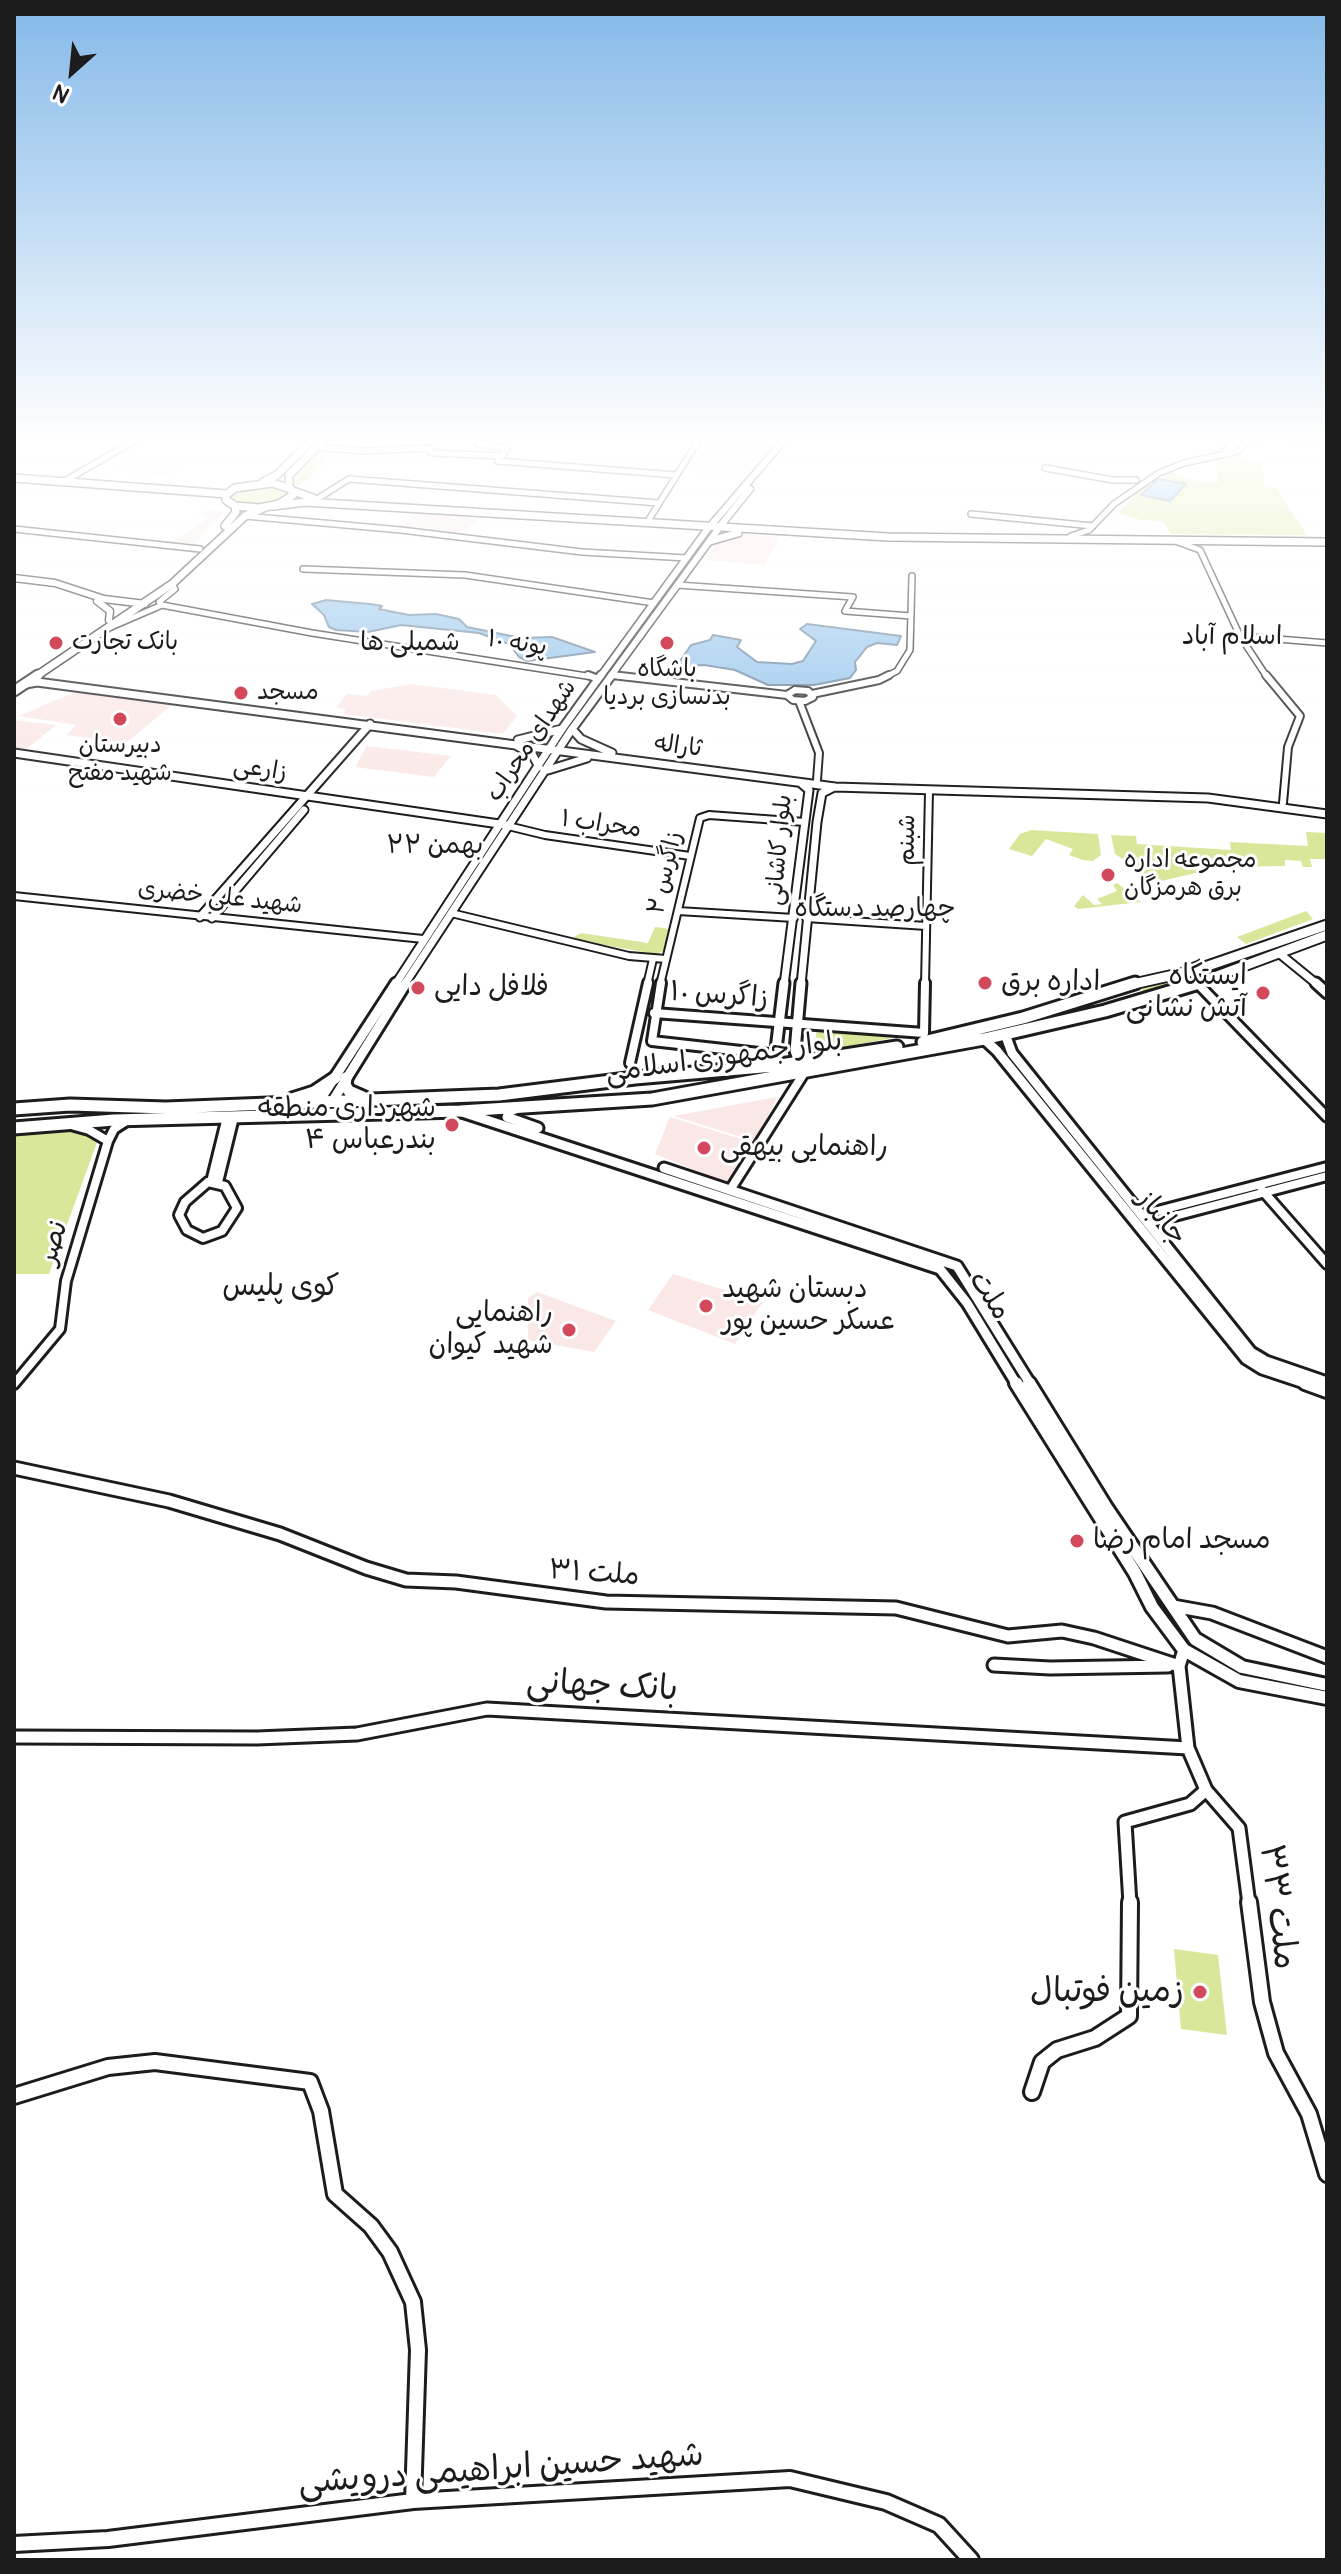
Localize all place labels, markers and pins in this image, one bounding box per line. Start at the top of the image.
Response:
place label: بانک تجارت [72,629,178,657]
marker: بانک تجارت [47,634,65,652]
marker: باشگاه بدنسازی بردیا [658,634,676,652]
place label: باشگاه بدنسازی بردیا [603,656,731,712]
place label: مسجد [257,679,319,707]
marker: مسجد [232,684,250,702]
marker: دبیرستان شهید مفتح [111,710,129,728]
place label: دبیرستان شهید مفتح [68,732,172,788]
place label: مجموعه اداره برق هرمزگان [1124,847,1257,903]
marker: مجموعه اداره برق هرمزگان [1099,866,1117,884]
place label: ایستگاه آتش نشانی [1126,960,1247,1026]
place label: اداره برق [1001,966,1100,1000]
place label: فلافل دایی [434,971,549,1005]
marker: اداره برق [976,974,994,992]
marker: فلافل دایی [409,979,427,997]
marker: ایستگاه آتش نشانی [1254,984,1272,1002]
place label: شهرداری منطقه ۴ بندرعباس [258,1092,436,1158]
marker: شهرداری منطقه ۴ بندرعباس [443,1116,461,1134]
place label: راهنمایی بیهقی [720,1131,888,1165]
marker: راهنمایی بیهقی [695,1139,713,1157]
place label: دبستان شهید عسکر حسین پور [722,1273,895,1339]
place label: راهنمایی شهید کیوان [429,1297,553,1363]
marker: دبستان شهید عسکر حسین پور [697,1297,715,1315]
marker: راهنمایی شهید کیوان [560,1321,578,1339]
place label: مسجد امام رضا [1093,1524,1271,1558]
marker: مسجد امام رضا [1068,1532,1086,1550]
place label: زمین فوتبال [1030,1972,1184,2012]
marker: زمین فوتبال [1191,1983,1209,2001]

